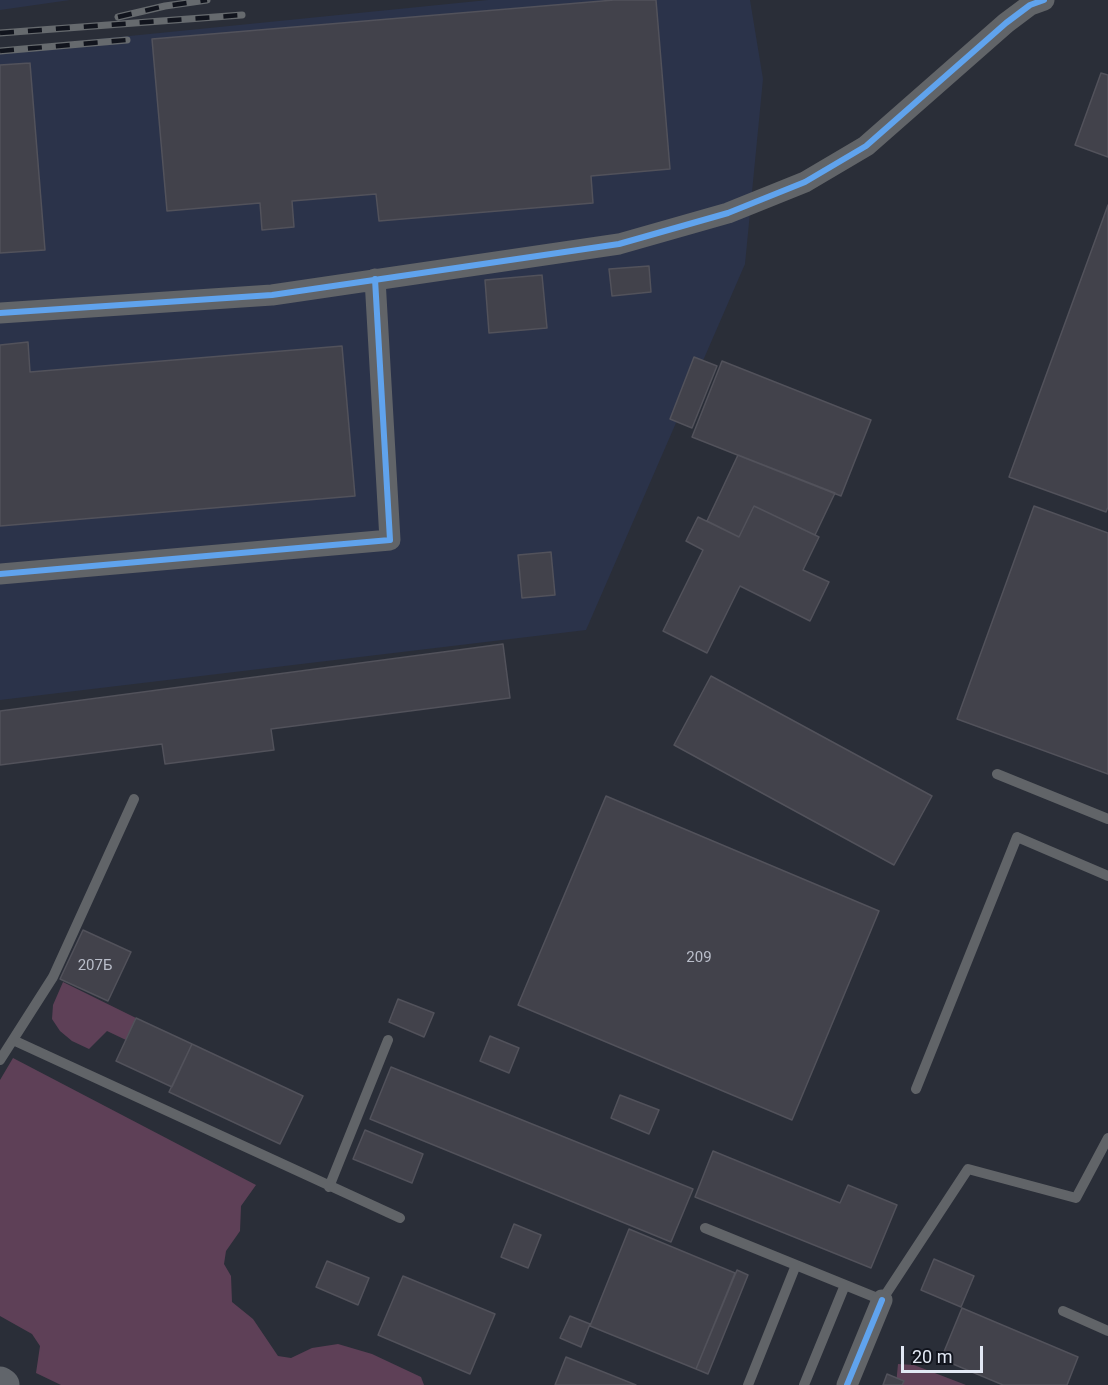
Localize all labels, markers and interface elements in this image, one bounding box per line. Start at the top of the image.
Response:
house number: 209 [686,949,712,967]
house number: 207Б [78,957,112,975]
scale bar [904,1334,986,1372]
text: 20 m [912,1346,952,1367]

